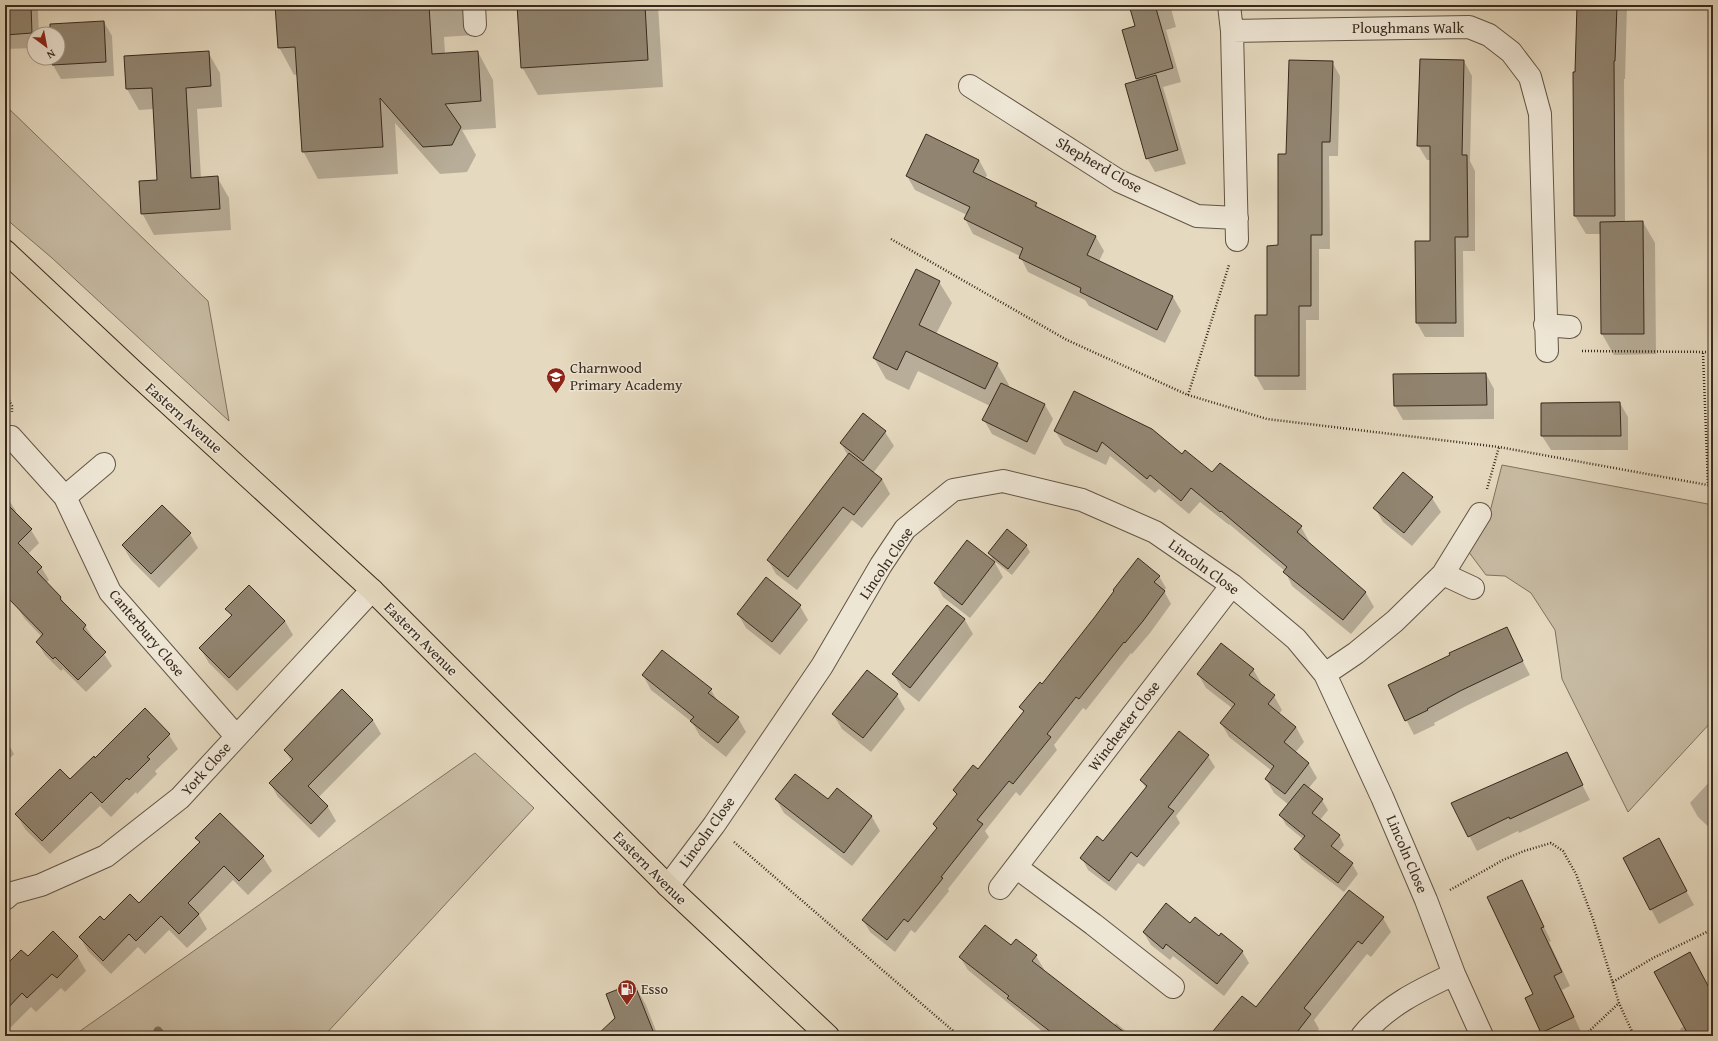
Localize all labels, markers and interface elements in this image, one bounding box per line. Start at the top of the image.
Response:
street label: Ploughmans Walk [1352,17,1464,38]
north arrow [26,26,66,66]
text: N [43,46,59,64]
street label: Shepherd Close [1052,131,1146,198]
place label: Charnwood Primary Academy [570,357,683,395]
school or university icon: Charnwood Primary Academy [545,366,567,394]
street label: Eastern Avenue [141,377,227,458]
street label: Lincoln Close [854,522,918,603]
street label: Lincoln Close [1164,534,1244,600]
street label: Canterbury Close [105,585,190,681]
street label: Eastern Avenue [380,597,463,680]
street label: Winchester Close [1083,676,1165,775]
street label: York Close [176,737,235,800]
street label: Lincoln Close [674,792,740,872]
street label: Lincoln Close [1382,811,1433,896]
street label: Eastern Avenue [609,826,692,909]
fuel station icon: Esso [616,978,638,1006]
place label: Esso [641,978,668,999]

